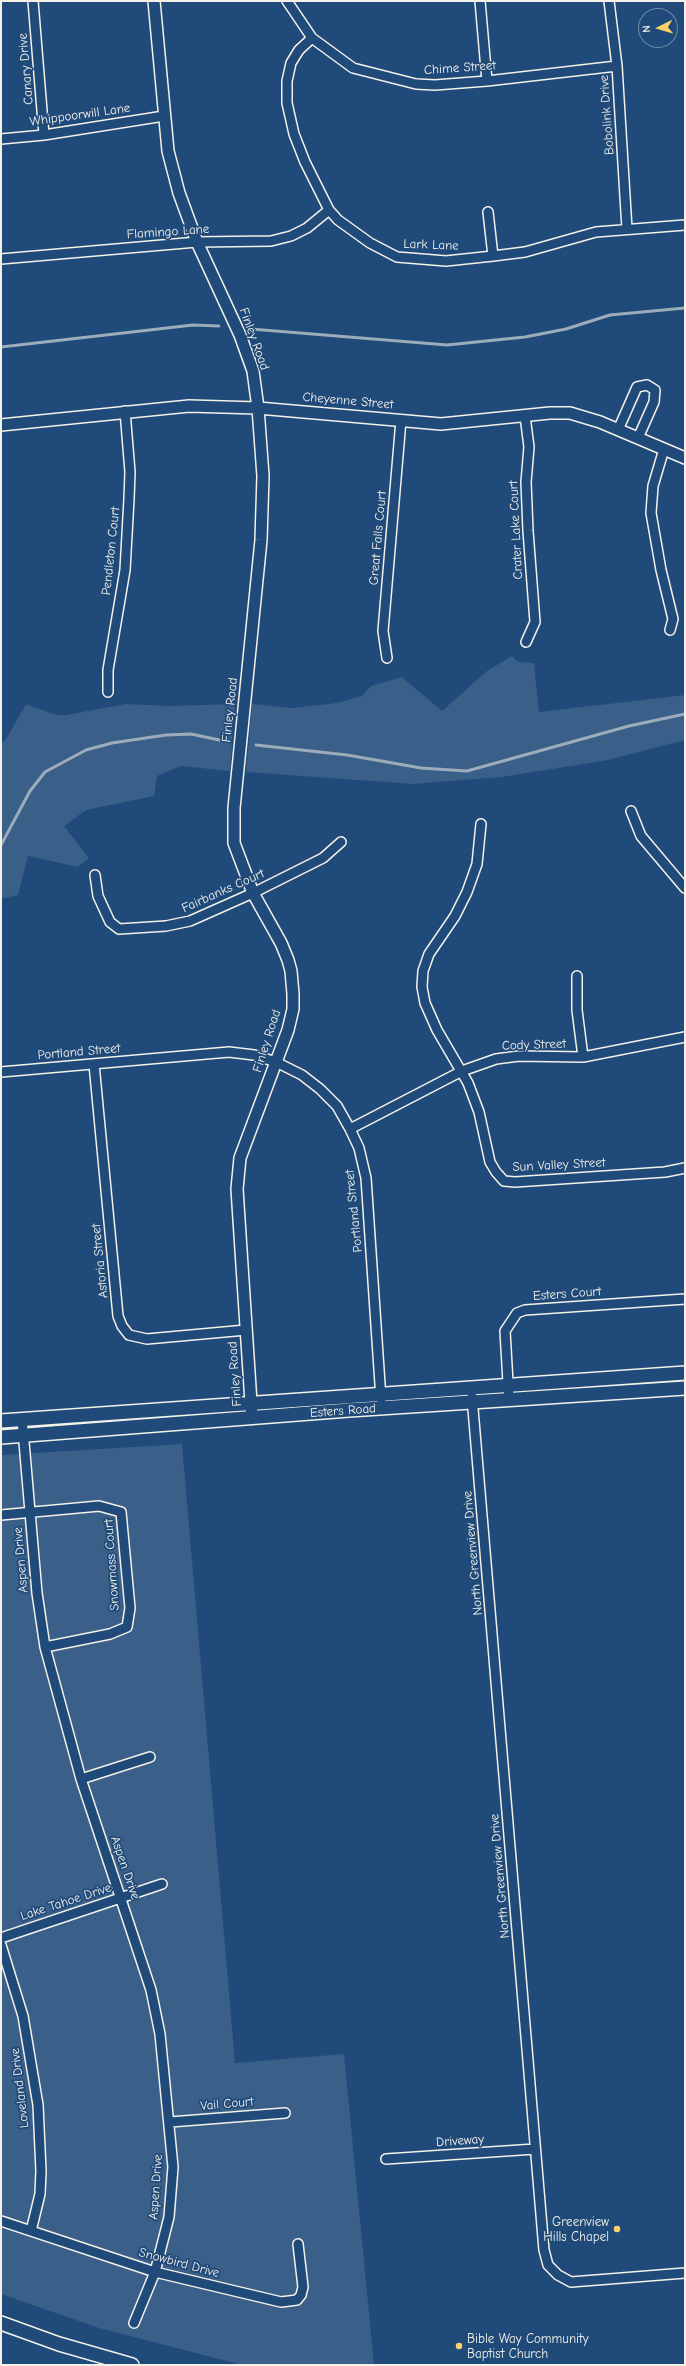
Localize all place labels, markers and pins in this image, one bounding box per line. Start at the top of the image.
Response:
place label: Greenview Hills Chapel [543,2214,609,2245]
marker: Greenview Hills Chapel [612,2224,622,2234]
place label: Bible Way Community Baptist Church [467,2331,589,2362]
marker: Bible Way Community Baptist Church [454,2341,464,2351]

